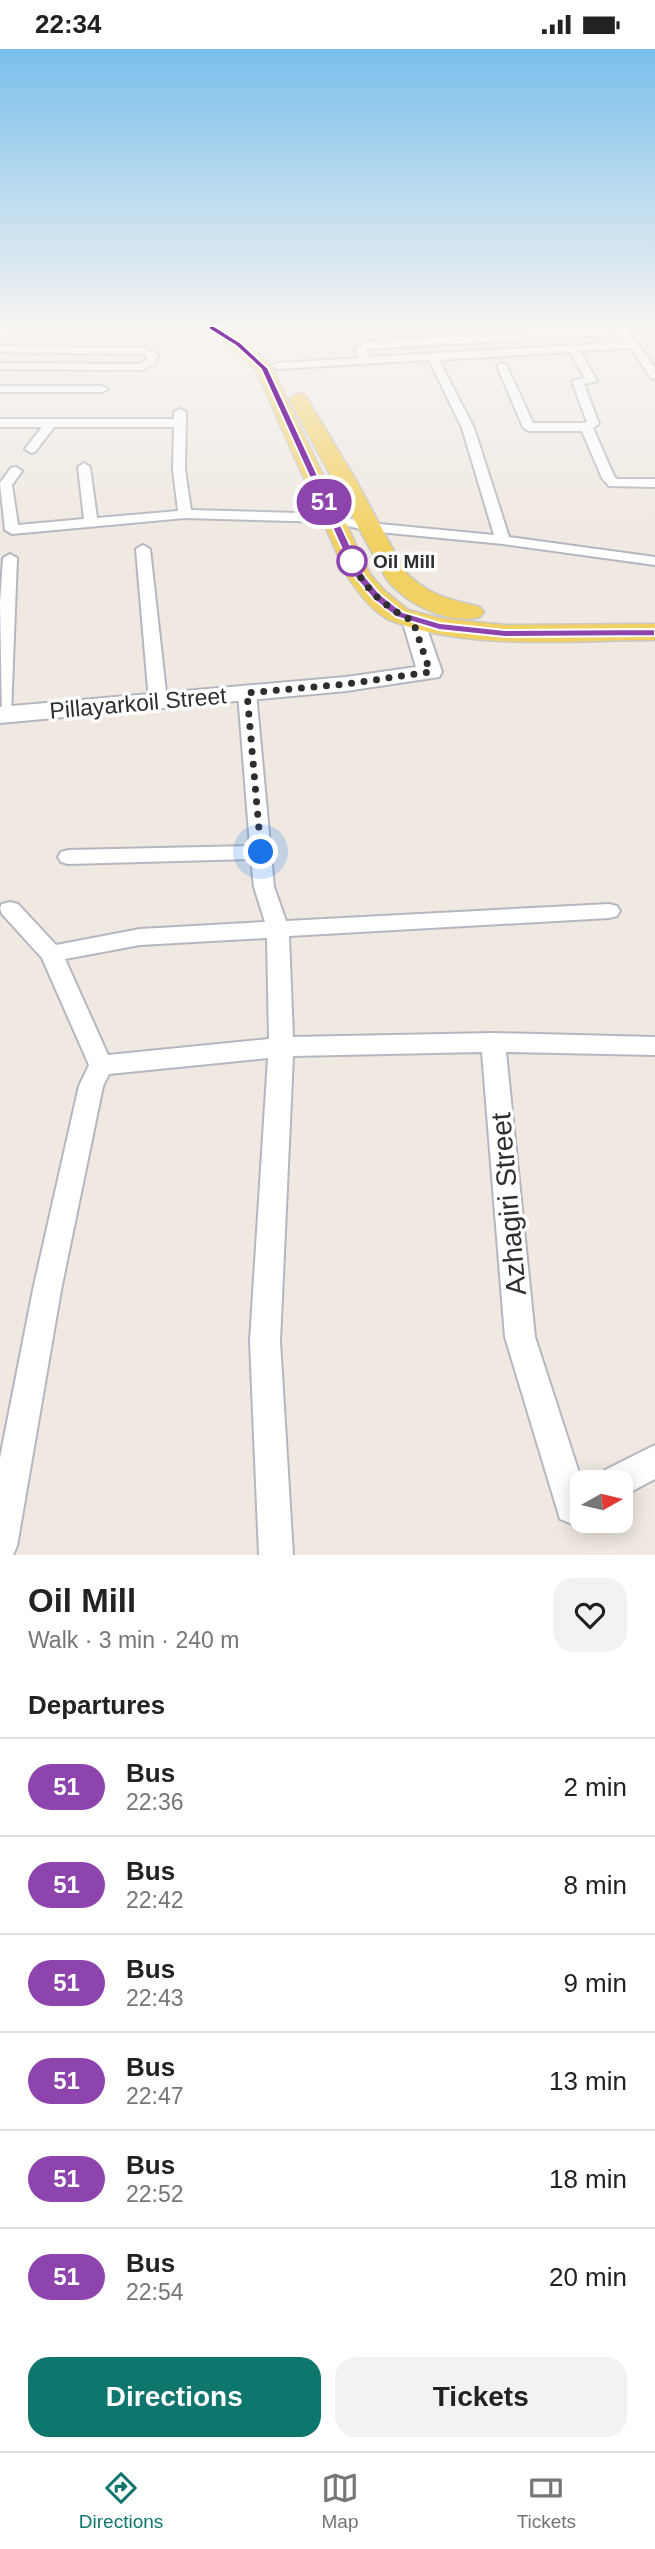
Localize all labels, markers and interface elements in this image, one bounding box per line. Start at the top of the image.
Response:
text: 22:34 [35,9,102,39]
line badge: 51 [292,479,356,525]
text: 51 [311,488,337,515]
marker: Oil Mill [337,546,367,576]
place label: Oil Mill [373,551,435,572]
street label: Pillayarkoil Street [48,682,228,724]
your location [243,834,278,869]
street label: Azhagiri Street [485,1111,532,1297]
north arrow [570,1470,634,1533]
map controls [570,1470,633,1533]
button: heart [553,1578,627,1652]
text: Oil Mill [28,1582,136,1619]
text: Walk · 3 min · 240 m [28,1627,239,1653]
text: Departures [28,1690,165,1720]
text: Bus [126,1758,175,1788]
text: 2 min [563,1772,627,1802]
text: 51 [53,1773,80,1800]
text: 22:36 [126,1789,184,1815]
text: Bus [126,1856,175,1886]
text: 8 min [563,1870,627,1900]
text: 51 [53,1871,80,1898]
text: 22:42 [126,1887,184,1913]
text: Bus [126,1954,175,1984]
text: 9 min [563,1968,627,1998]
text: 51 [53,1969,80,1996]
text: 22:43 [126,1985,184,2011]
text: Bus [126,2052,175,2082]
text: 13 min [549,2066,627,2096]
text: 51 [53,2067,80,2094]
text: 22:47 [126,2083,184,2109]
text: Bus [126,2150,175,2180]
text: 18 min [549,2164,627,2194]
text: 51 [53,2165,80,2192]
text: 22:52 [126,2181,184,2207]
text: Bus [126,2248,175,2278]
text: 20 min [549,2262,627,2292]
text: 51 [53,2263,80,2290]
text: 22:54 [126,2279,184,2305]
button: Directions [28,2357,321,2437]
button: Tickets [335,2357,627,2437]
tab: Directions [79,2469,163,2533]
tab: Map [321,2469,359,2533]
tab: Tickets [517,2469,576,2533]

